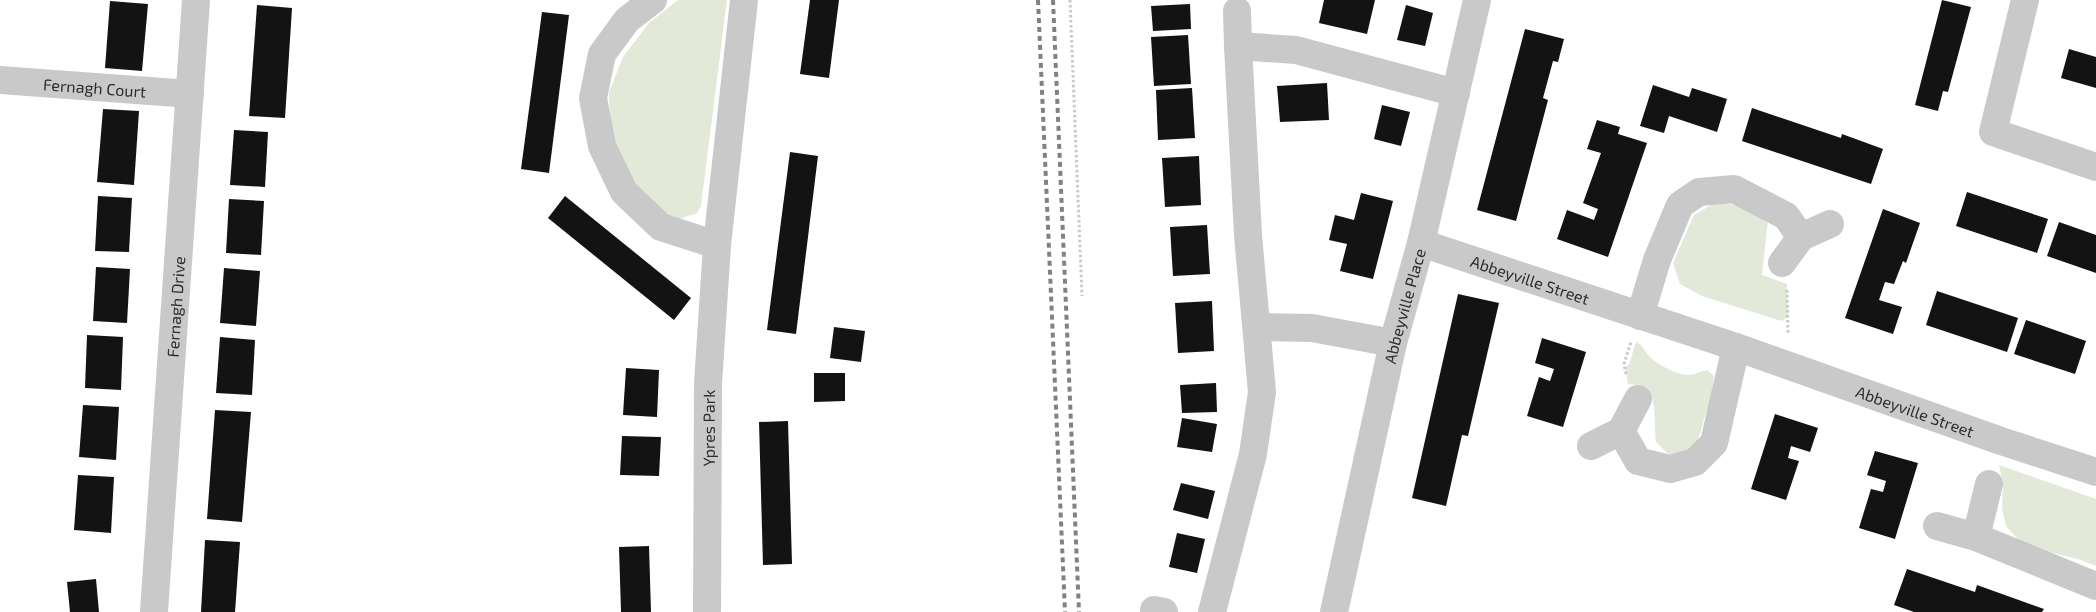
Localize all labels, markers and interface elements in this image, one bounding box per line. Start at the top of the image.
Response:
street label: Fernagh Court [43,74,147,100]
street label: Abbeyville Place [1379,246,1429,365]
street label: Abbeyville Street [1468,251,1592,307]
street label: Fernagh Drive [162,256,188,358]
street label: Abbeyville Street [1854,381,1977,440]
street label: Ypres Park [698,390,717,466]

